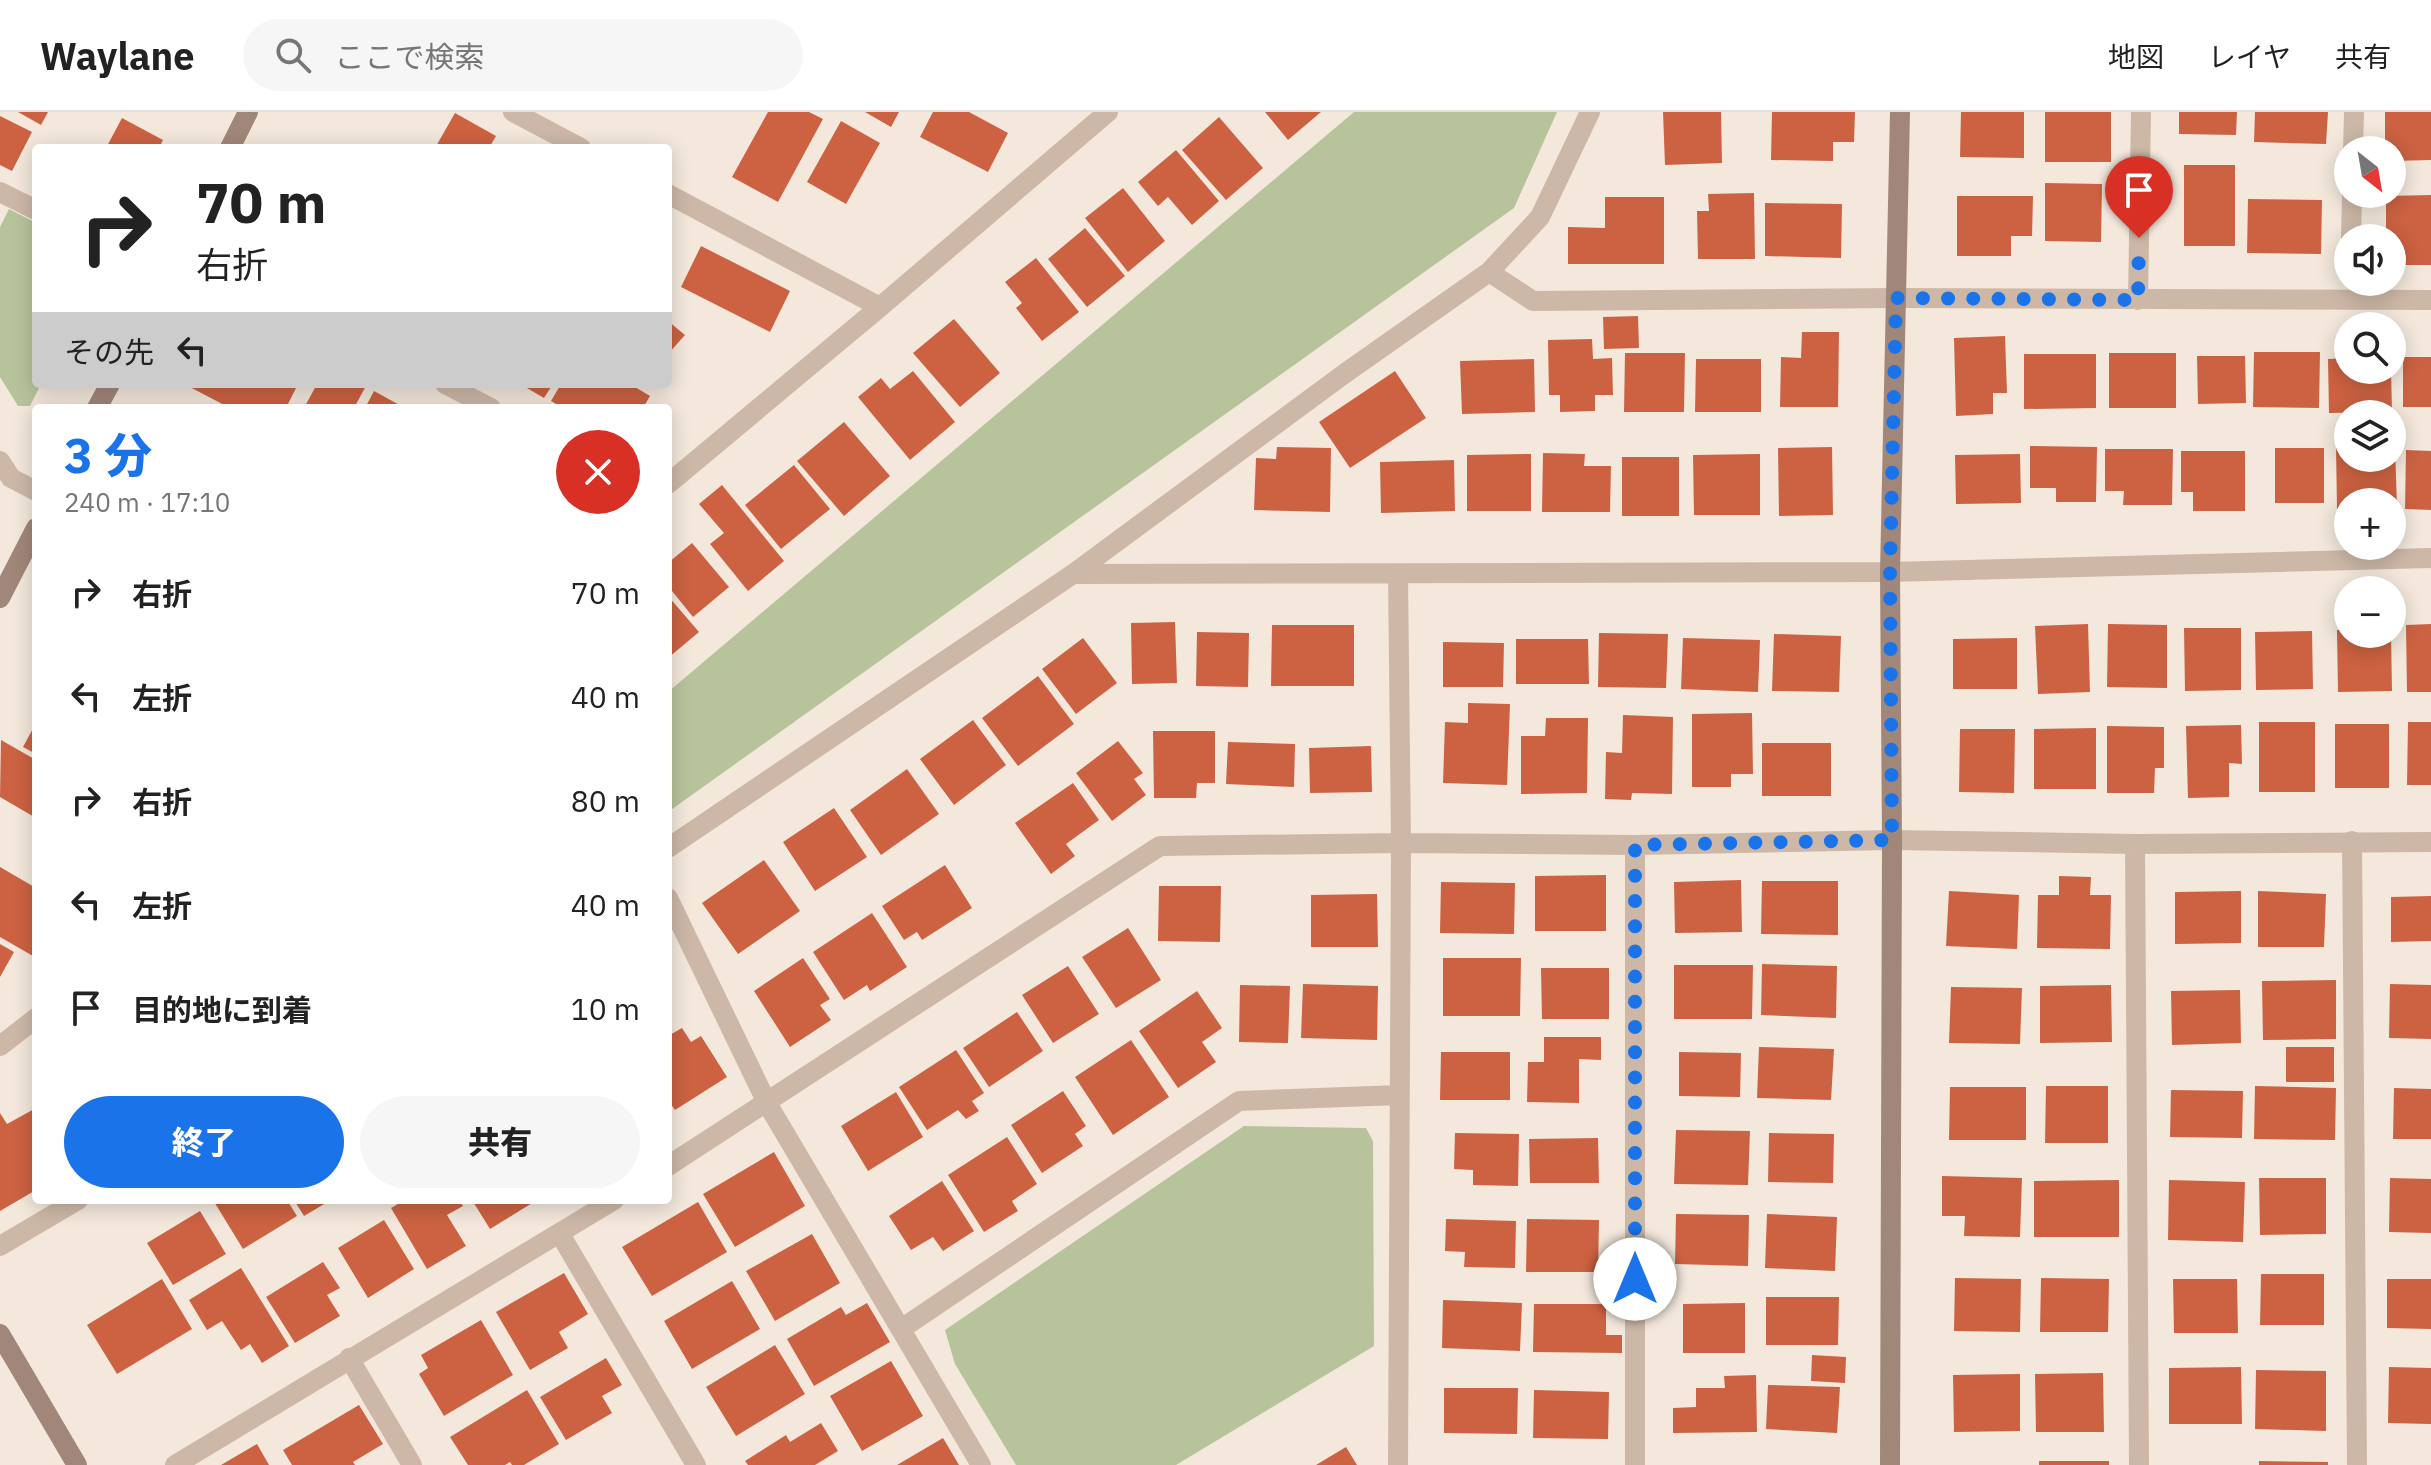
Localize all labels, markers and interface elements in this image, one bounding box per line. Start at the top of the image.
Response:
search box [243,19,803,91]
text: Waylane [40,31,195,80]
icon: search [271,33,315,77]
text: ここで検索 [335,37,485,76]
text: 地図 [2108,38,2164,75]
text: レイヤ [2208,38,2291,75]
text: 共有 [2335,38,2391,75]
north arrow [2334,136,2406,208]
map controls [2334,136,2406,648]
pin [2105,156,2173,238]
text: 70 m [196,166,326,238]
icon: arrive [2117,168,2161,212]
icon: right [64,176,168,280]
button: sound [2334,224,2406,296]
text: 右折 [196,241,268,288]
button: search [2334,312,2406,384]
icon: left [170,328,214,372]
text: その先 [64,332,154,371]
button: layers [2334,400,2406,472]
text: 3 分 [64,424,152,486]
button: close [556,430,640,514]
text: 240 m · 17:10 [64,485,230,519]
button: + [2334,488,2406,560]
icon: right [64,570,108,614]
text: 70 m [571,573,640,612]
text: 右折 [132,574,192,613]
button: − [2334,576,2406,648]
icon: left [64,674,108,718]
text: 40 m [571,677,640,716]
text: 左折 [132,678,192,717]
icon: right [64,778,108,822]
text: 80 m [571,781,640,820]
text: 右折 [132,782,192,821]
icon: left [64,882,108,926]
text: 40 m [571,885,640,924]
text: 左折 [132,886,192,925]
icon: arrive [64,986,108,1030]
text: 10 m [571,989,640,1028]
text: 目的地に到着 [132,990,312,1029]
button: 終了 [64,1096,344,1188]
button: 共有 [360,1096,640,1188]
position arrow [1593,1237,1677,1321]

